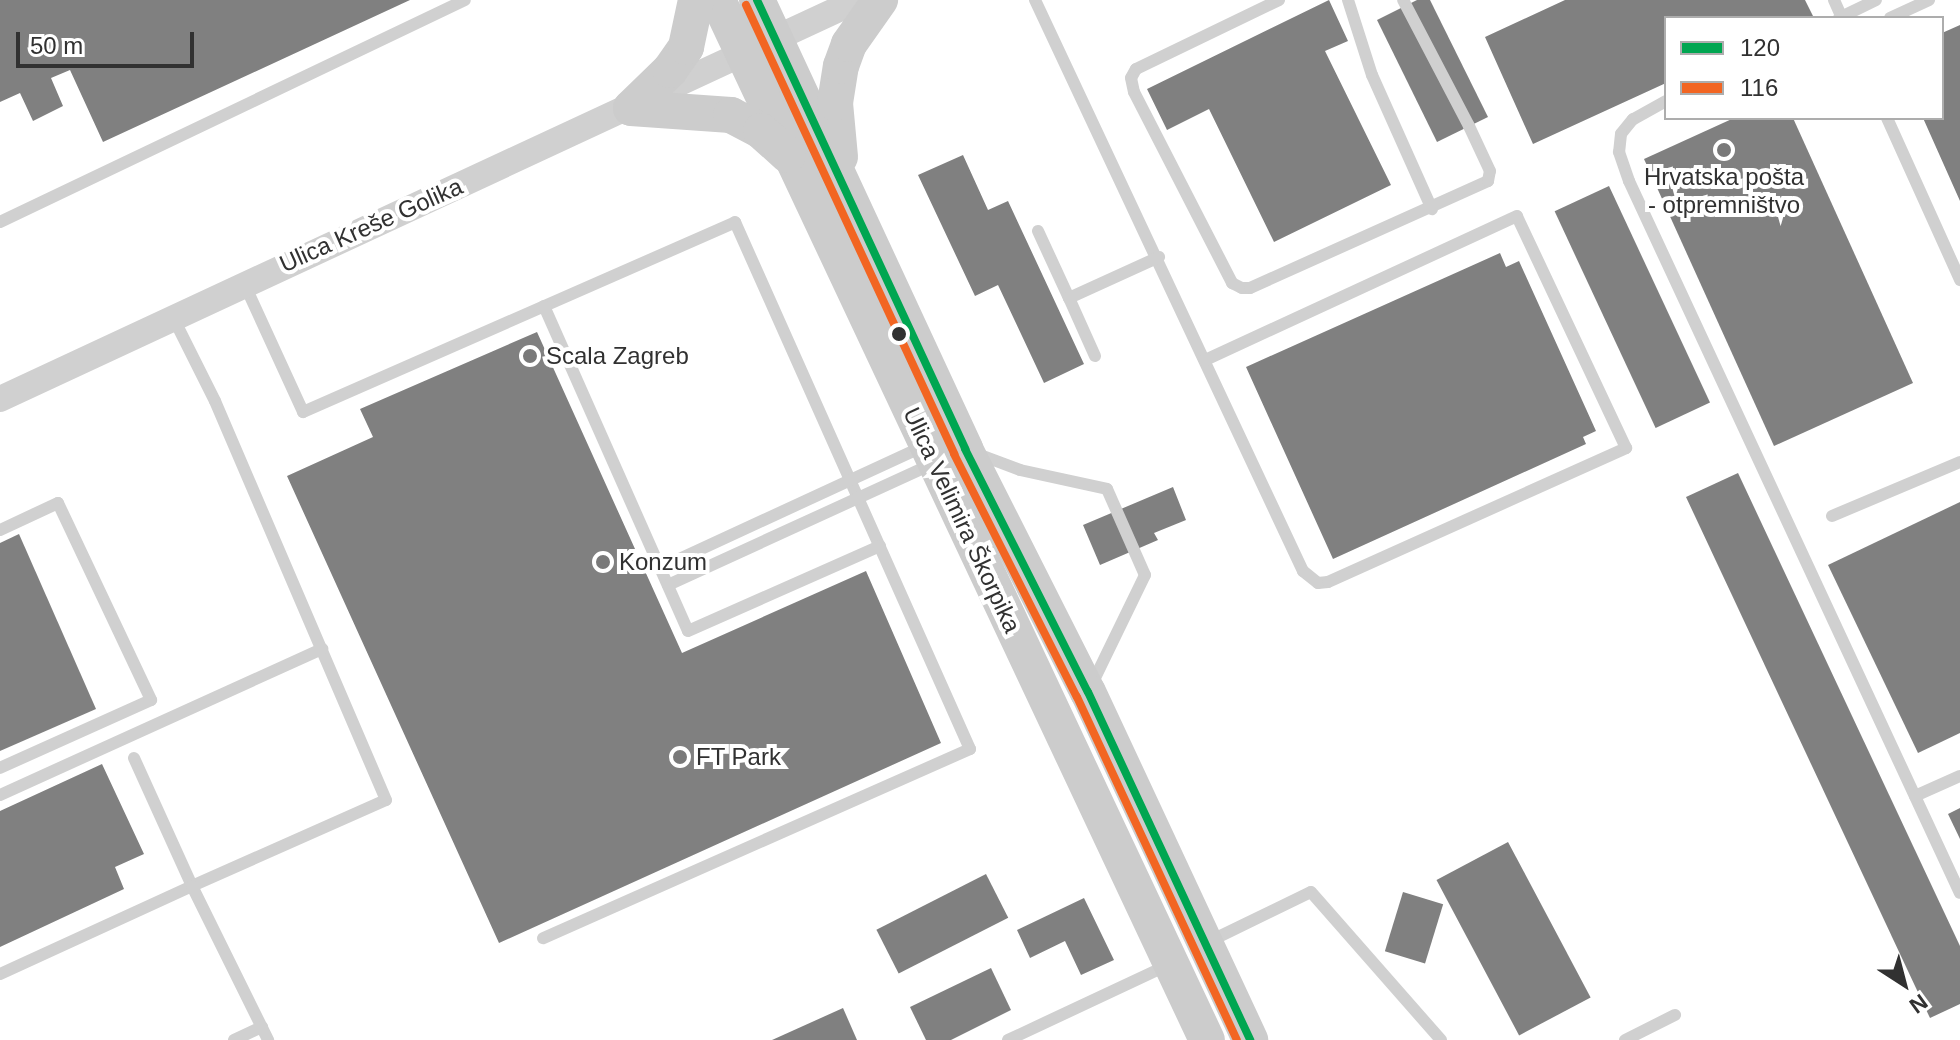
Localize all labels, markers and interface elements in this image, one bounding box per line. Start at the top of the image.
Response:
scale bar [20,16,198,66]
legend [1664,16,1944,120]
text: 50 m [30,32,83,59]
text: 120 [1740,34,1780,61]
text: 116 [1740,74,1778,101]
marker: Hrvatska pošta - otpremništvo [1715,141,1733,159]
place label: Hrvatska pošta - otpremništvo [1644,163,1804,219]
street label: Ulica Kreše Golika [275,172,467,278]
unlabelled marker [891,326,907,342]
place label: Scala Zagreb [546,342,689,370]
marker: Scala Zagreb [521,347,539,365]
street label: Ulica Velimira Škorpika [897,403,1027,637]
place label: Konzum [619,548,707,576]
marker: Konzum [594,553,612,571]
place label: FT Park [696,743,781,771]
marker: FT Park [671,748,689,766]
north arrow [1864,944,1944,1024]
text: N [1905,989,1932,1019]

